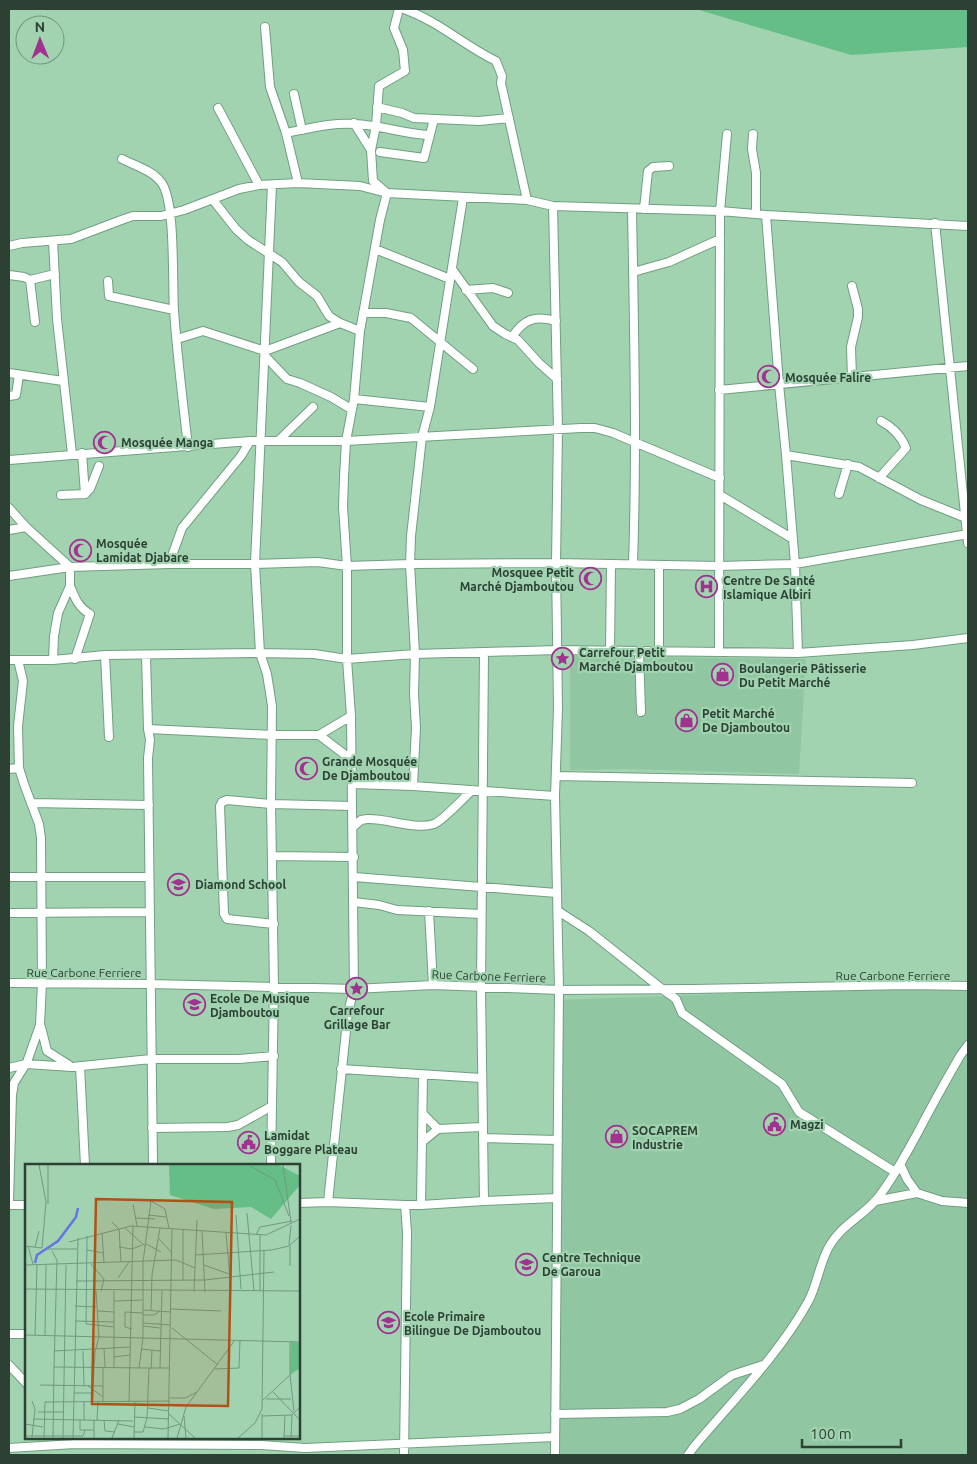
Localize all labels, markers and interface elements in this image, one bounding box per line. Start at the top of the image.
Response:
north arrow [15,15,65,65]
text: N [34,19,45,35]
mosque icon: Mosquée Falire [757,365,781,389]
place label: Mosquée Falire [785,371,871,384]
mosque icon: Mosquée Manga [93,430,117,454]
place label: Mosquée Manga [121,436,213,449]
place label: Mosquée Lamidat Djabare [96,537,189,564]
mosque icon: Mosquée Lamidat Djabare [68,538,92,562]
place label: Mosquee Petit Marché Djamboutou [460,566,574,593]
mosque icon: Mosquee Petit Marché Djamboutou [578,567,602,591]
place label: Centre De Santé Islamique Albiri [723,574,815,601]
hospital icon: Centre De Santé Islamique Albiri [695,575,719,599]
place label: Carrefour Petit Marché Djamboutou [579,646,693,673]
place icon: Carrefour Petit Marché Djamboutou [551,647,575,671]
place label: Boulangerie Pâtisserie Du Petit Marché [739,662,866,689]
shop icon: Boulangerie Pâtisserie Du Petit Marché [711,663,735,687]
place label: Petit Marché De Djamboutou [702,707,790,734]
shop icon: Petit Marché De Djamboutou [674,708,698,732]
place label: Grande Mosquée De Djamboutou [322,755,417,782]
mosque icon: Grande Mosquée De Djamboutou [294,756,318,780]
school or university icon: Diamond School [167,872,191,896]
place label: Diamond School [195,878,286,891]
street label: Rue Carbone Ferriere [27,966,141,979]
street label: Rue Carbone Ferriere [431,968,547,984]
street label: Rue Carbone Ferriere [836,969,950,982]
place icon: Carrefour Grillage Bar [345,977,369,1001]
place label: Ecole De Musique Djamboutou [210,992,310,1019]
school or university icon: Ecole De Musique Djamboutou [182,993,206,1017]
place label: Carrefour Grillage Bar [324,1004,390,1031]
public building icon: Magzi [762,1112,786,1136]
place label: Magzi [790,1118,823,1131]
place label: SOCAPREM Industrie [632,1124,698,1151]
shop icon: SOCAPREM Industrie [604,1125,628,1149]
place label: Lamidat Boggare Plateau [264,1129,358,1156]
public building icon: Lamidat Boggare Plateau [236,1130,260,1154]
inset map [25,1164,300,1439]
place label: Centre Technique De Garoua [542,1251,641,1278]
school or university icon: Centre Technique De Garoua [514,1252,538,1276]
place label: Ecole Primaire Bilingue De Djamboutou [404,1310,541,1337]
school or university icon: Ecole Primaire Bilingue De Djamboutou [376,1311,400,1335]
scale bar [802,1416,901,1448]
text: 100 m [810,1425,852,1442]

